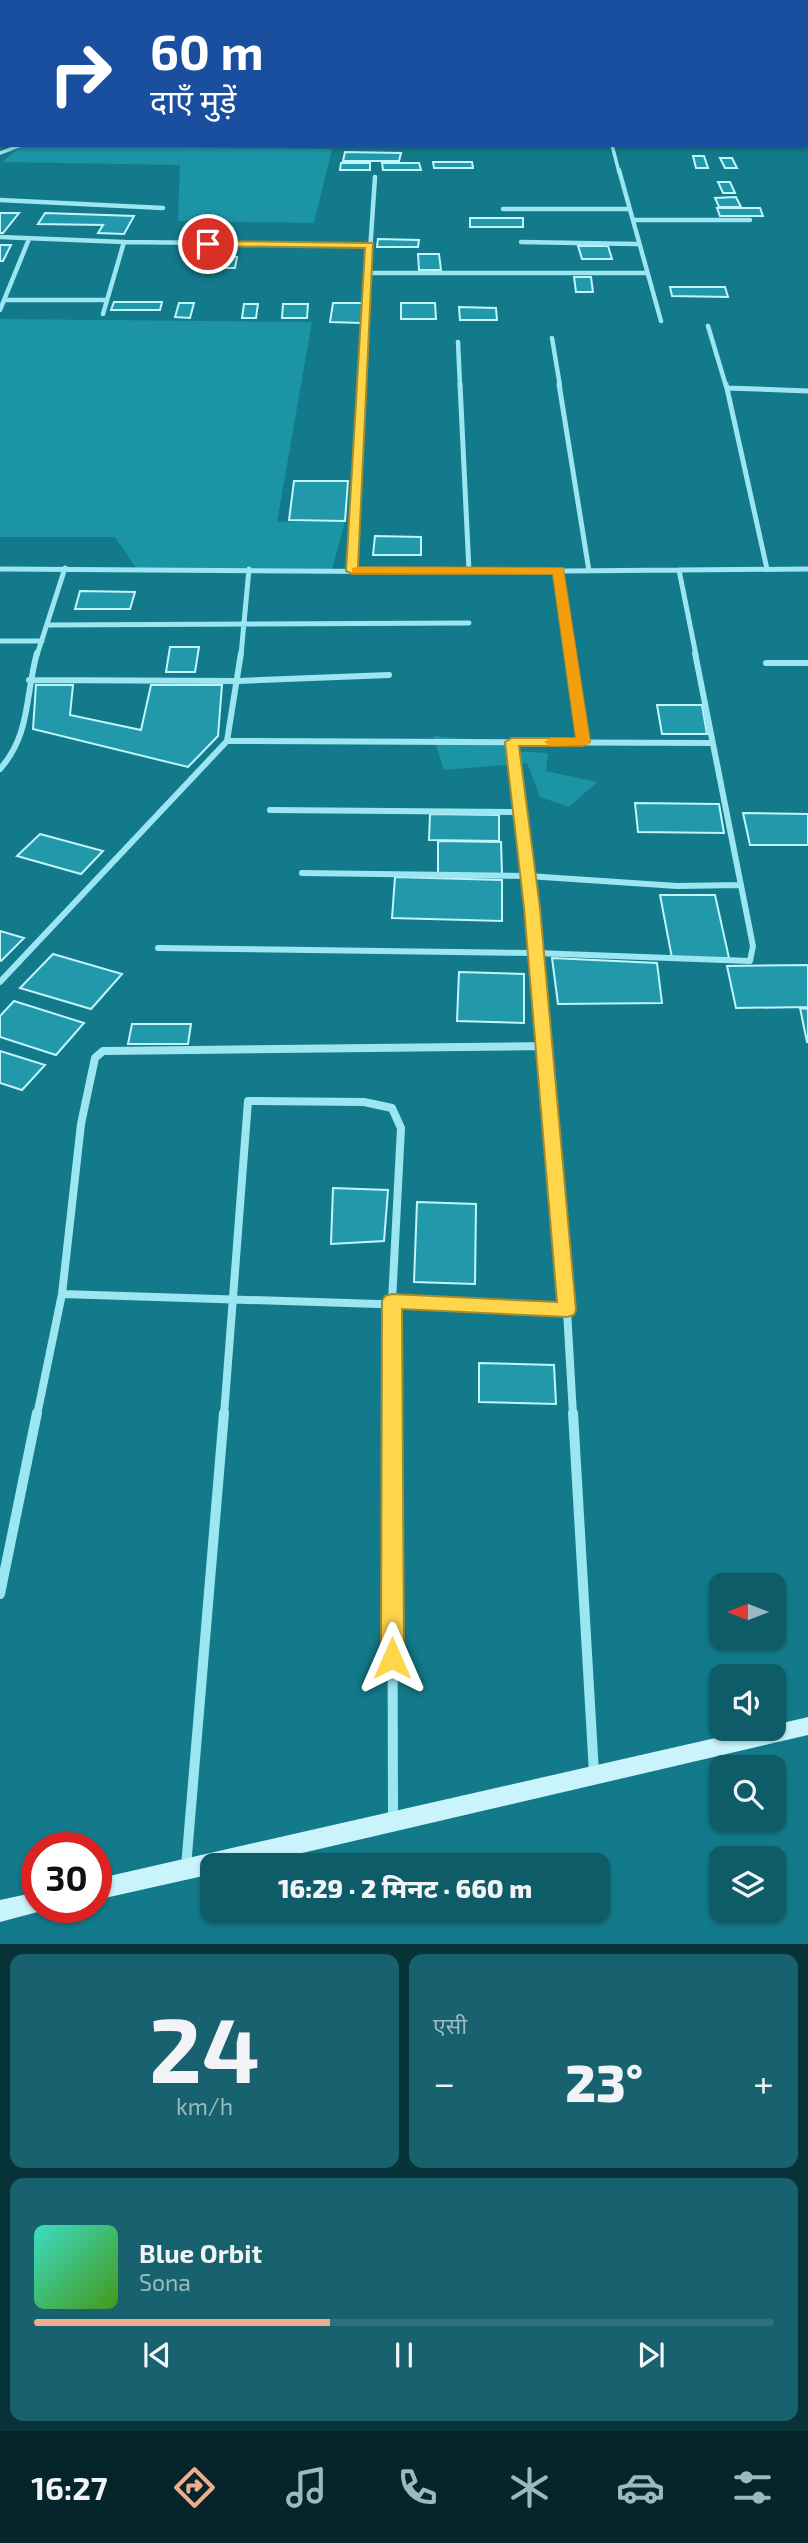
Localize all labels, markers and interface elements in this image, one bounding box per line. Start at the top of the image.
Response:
text: 60 m [150,21,264,80]
icon: right [35,28,126,119]
text: दाएँ मुड़ें [150,81,236,119]
pin [178,214,238,274]
icon: arrive [189,225,227,263]
north arrow [709,1573,786,1650]
map controls [709,1573,786,1923]
position arrow [355,1621,429,1695]
button: sound [709,1664,786,1741]
button: search [709,1755,786,1832]
speed limit sign: 30 [21,1832,112,1923]
button: layers [709,1846,786,1923]
text: 16:29 · 2 मिनट · 660 m [278,1872,532,1903]
text: 24 [149,1992,260,2101]
text: एसी [433,2011,467,2039]
text: 23° [565,2050,643,2112]
text: − [433,2059,455,2105]
text: + [753,2059,774,2105]
text: km/h [176,2092,233,2120]
text: Blue Orbit [139,2237,262,2268]
text: Sona [139,2268,191,2296]
icon: previous [138,2336,176,2374]
icon: pause [385,2336,423,2374]
icon: next [632,2336,670,2374]
icon: directions [170,2463,219,2512]
icon: music [282,2463,331,2512]
icon: phone [393,2463,442,2512]
icon: climate [505,2463,554,2512]
icon: car [616,2463,665,2512]
icon: filters [728,2463,777,2512]
text: 16:27 [31,2468,108,2506]

